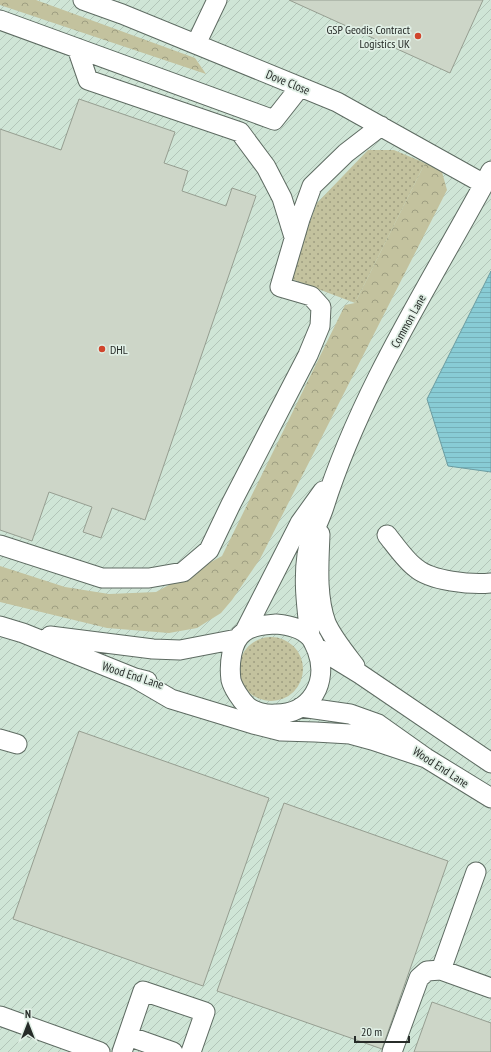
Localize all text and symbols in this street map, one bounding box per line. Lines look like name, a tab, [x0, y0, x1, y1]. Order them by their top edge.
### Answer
place label: GSP Geodis Contract Logistics UK	[326, 22, 411, 51]
marker: GSP Geodis Contract Logistics UK	[413, 31, 423, 41]
street label: Dove Close	[264, 66, 312, 98]
street label: Common Lane	[387, 292, 429, 350]
place label: DHL	[110, 342, 128, 357]
marker: DHL	[97, 344, 107, 354]
street label: Wood End Lane	[100, 658, 166, 692]
street label: Wood End Lane	[410, 743, 472, 791]
north arrow	[8, 1004, 48, 1044]
text: N	[25, 1007, 31, 1021]
scale bar	[355, 1018, 409, 1044]
text: 20 m	[361, 1024, 382, 1039]

